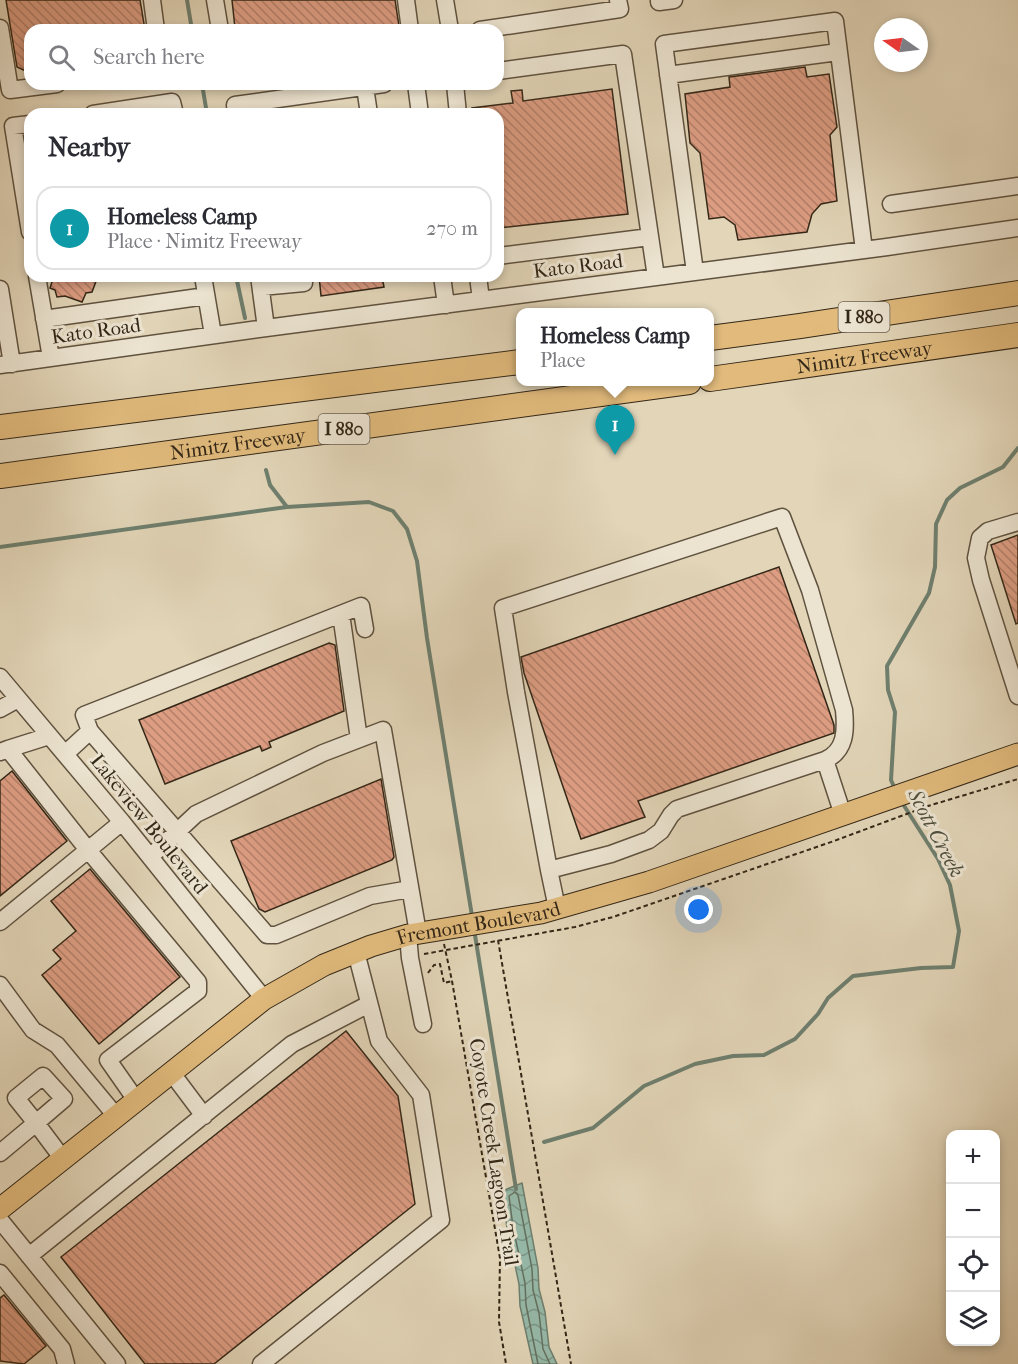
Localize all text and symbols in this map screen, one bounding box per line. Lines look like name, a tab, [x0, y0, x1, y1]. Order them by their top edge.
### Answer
north arrow	[874, 18, 928, 72]
search box	[24, 24, 504, 90]
icon: search	[45, 41, 78, 74]
text: Search here	[93, 44, 205, 70]
text: Nearby	[48, 132, 130, 163]
text: Homeless Camp	[107, 204, 257, 230]
text: 1	[66, 217, 73, 240]
text: 270 m	[426, 217, 478, 240]
text: Place · Nimitz Freeway	[107, 230, 302, 253]
street label: Kato Road	[532, 249, 625, 283]
road number: I 880	[838, 302, 890, 332]
popup	[516, 308, 714, 386]
street label: Kato Road	[50, 313, 143, 349]
text: Homeless Camp	[540, 323, 690, 349]
street label: Nimitz Freeway	[795, 336, 935, 378]
text: Place	[540, 349, 585, 372]
pin: 1	[596, 406, 634, 455]
road number: I 880	[318, 414, 370, 444]
street label: Nimitz Freeway	[169, 423, 308, 464]
street label: Lakeview Boulevard	[86, 749, 213, 899]
water label: Scott Creek	[902, 784, 969, 881]
your location	[684, 895, 713, 924]
street label: Fremont Boulevard	[394, 896, 564, 949]
street label: Coyote Creek Lagoon Trail	[465, 1037, 523, 1268]
map controls	[946, 1130, 1000, 1346]
button: +	[946, 1130, 1000, 1184]
button: −	[946, 1184, 1000, 1238]
button: locate	[946, 1238, 1000, 1292]
button: layers	[946, 1292, 1000, 1346]

